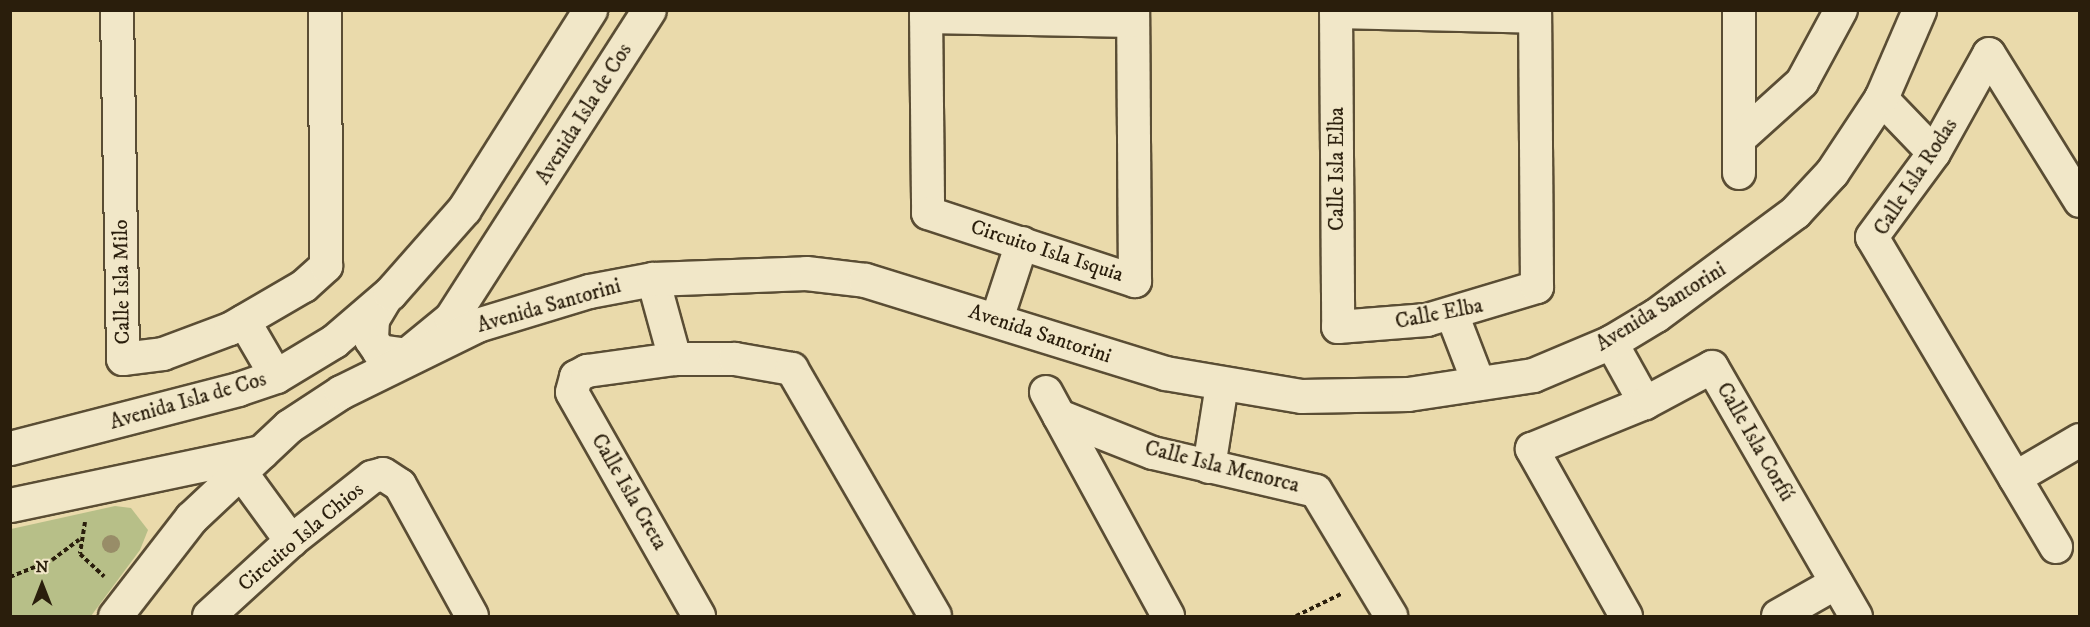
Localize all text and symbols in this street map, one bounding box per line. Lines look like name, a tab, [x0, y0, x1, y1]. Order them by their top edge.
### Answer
street label: Avenida Isla de Cos	[531, 39, 637, 189]
street label: Calle Isla Elba	[1324, 107, 1350, 231]
street label: Calle Isla Rodas	[1869, 114, 1963, 240]
street label: Circuito Isla Isquia	[968, 214, 1126, 288]
street label: Calle Isla Milo	[108, 219, 136, 345]
street label: Avenida Santorini	[1591, 257, 1731, 357]
street label: Avenida Santorini	[474, 273, 624, 339]
street label: Calle Elba	[1393, 293, 1485, 335]
street label: Avenida Santorini	[966, 299, 1114, 369]
street label: Avenida Isla de Cos	[107, 367, 269, 435]
street label: Calle Isla Corfú	[1711, 378, 1799, 506]
street label: Calle Isla Creta	[586, 429, 672, 555]
street label: Calle Isla Menorca	[1142, 436, 1302, 498]
street label: Circuito Isla Chios	[233, 477, 369, 597]
north arrow	[12, 555, 72, 615]
text: N	[35, 557, 49, 577]

